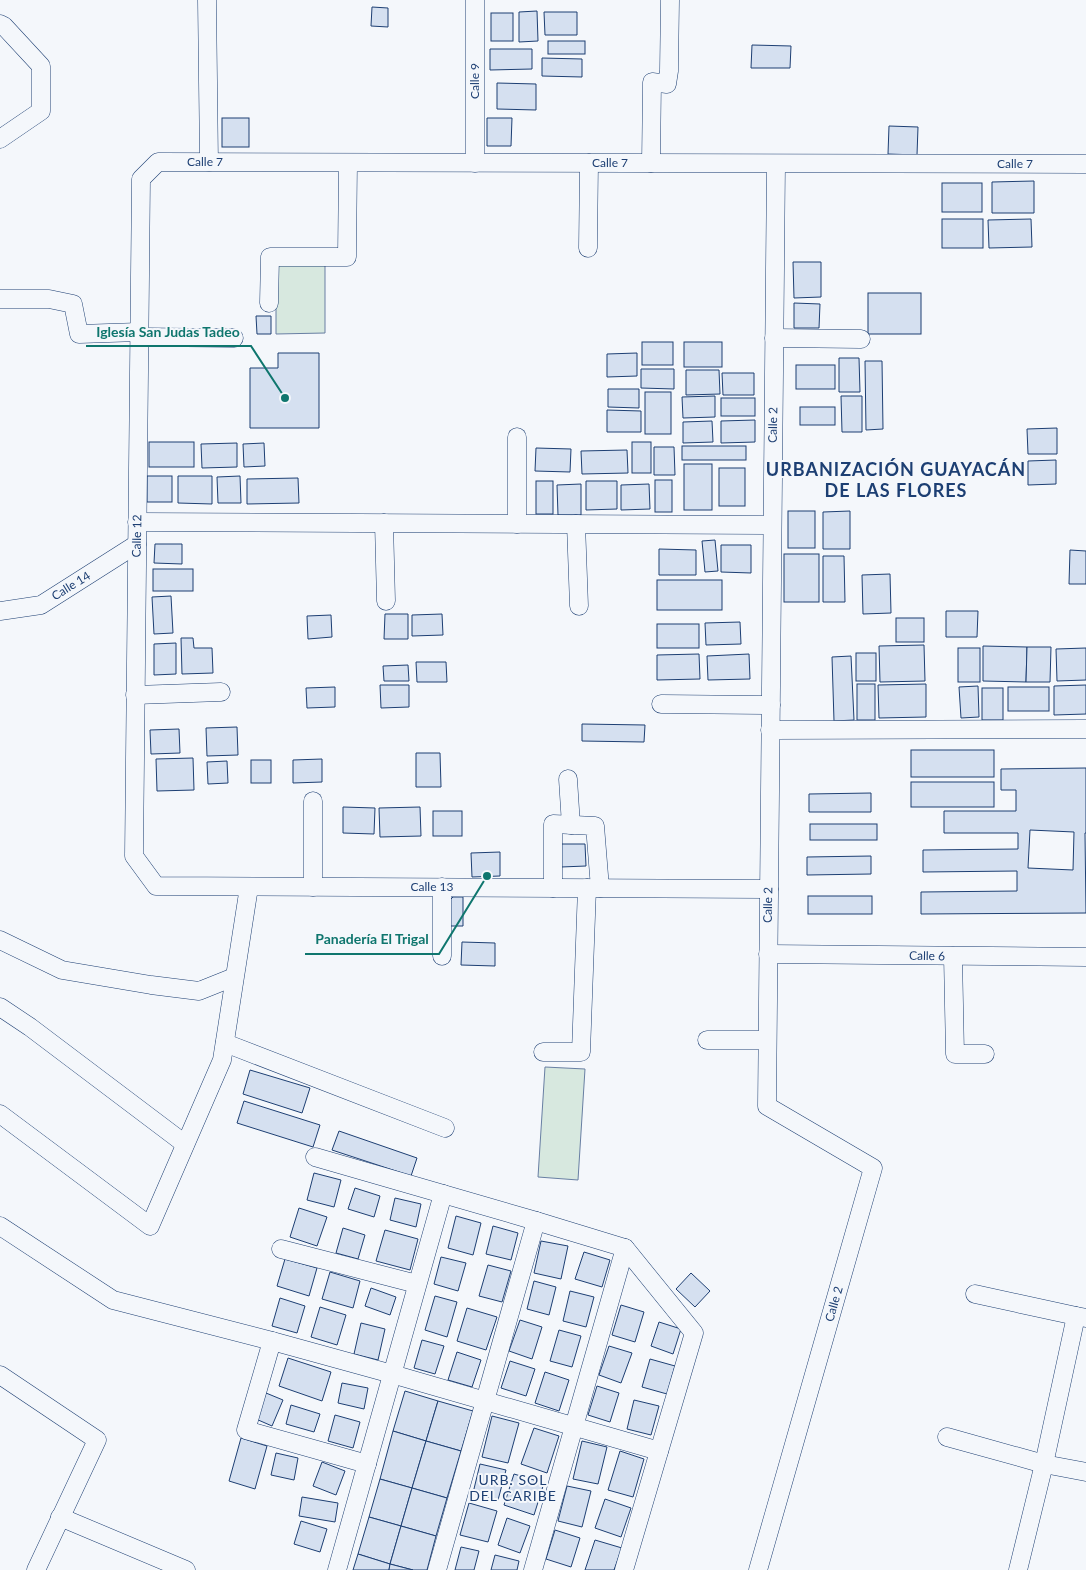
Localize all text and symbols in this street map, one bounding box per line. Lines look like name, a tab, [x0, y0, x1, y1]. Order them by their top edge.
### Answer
street label: Calle 9	[467, 63, 482, 99]
street label: Calle 7	[187, 154, 223, 169]
street label: Calle 7	[592, 155, 628, 170]
street label: Calle 7	[997, 156, 1033, 171]
callout: Iglesía San Judas Tadeo	[86, 317, 251, 346]
text: Iglesía San Judas Tadeo	[96, 323, 240, 340]
street label: Calle 2	[765, 407, 780, 443]
district label: URBANIZACIÓN GUAYACÁN DE LAS FLORES	[766, 458, 1026, 501]
street label: Calle 12	[129, 514, 144, 558]
street label: Calle 14	[49, 568, 93, 603]
street label: Calle 13	[411, 879, 454, 894]
street label: Calle 2	[760, 887, 775, 923]
callout: Panadería El Trigal	[305, 925, 439, 954]
text: Panadería El Trigal	[315, 930, 429, 947]
street label: Calle 6	[909, 948, 945, 963]
street label: Calle 2	[821, 1284, 846, 1323]
district label: URB. SOL DEL CARIBE	[469, 1471, 557, 1504]

